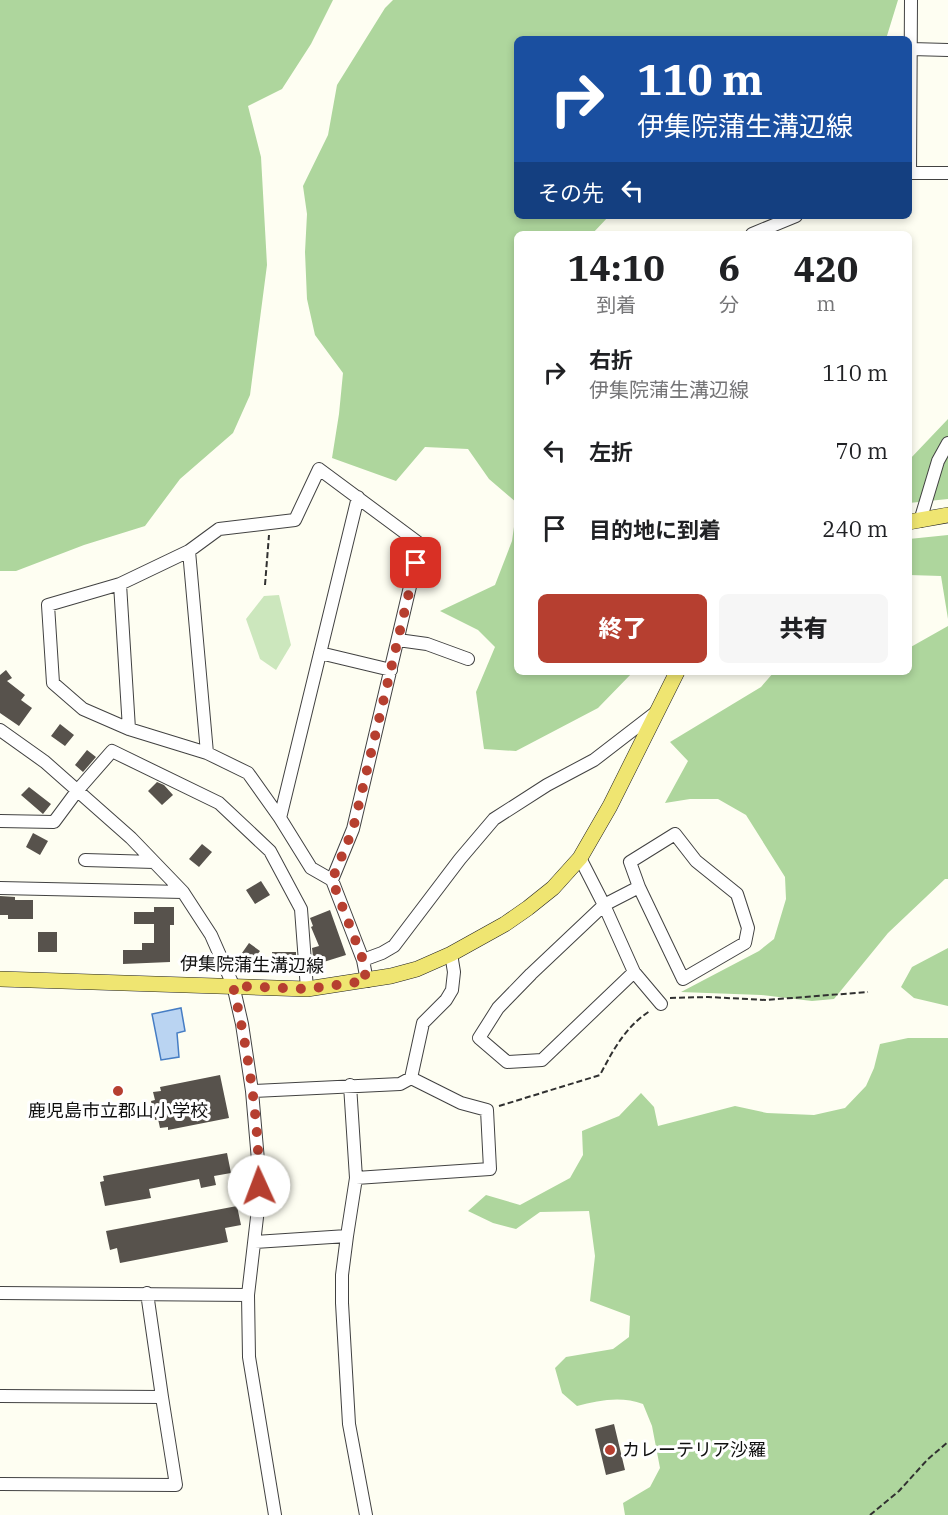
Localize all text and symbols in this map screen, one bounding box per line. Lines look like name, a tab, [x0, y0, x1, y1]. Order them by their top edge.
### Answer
text: 110 m	[637, 52, 763, 107]
icon: right	[538, 60, 616, 138]
text: 伊集院蒲生溝辺線	[637, 108, 853, 143]
icon: left	[616, 174, 649, 207]
text: その先	[538, 178, 604, 207]
text: 14:10	[568, 244, 665, 291]
text: 6	[718, 244, 740, 291]
text: 420	[794, 245, 858, 292]
text: m	[816, 290, 836, 317]
text: 到着	[596, 291, 636, 318]
text: 分	[719, 291, 739, 318]
text: 右折	[589, 345, 633, 374]
icon: right	[538, 356, 571, 389]
text: 110 m	[822, 358, 888, 387]
text: 伊集院蒲生溝辺線	[589, 376, 749, 403]
icon: left	[538, 434, 571, 467]
text: 70 m	[836, 436, 888, 465]
text: 左折	[589, 437, 633, 466]
icon: arrive	[538, 512, 571, 545]
text: 240 m	[822, 514, 888, 543]
text: 目的地に到着	[589, 515, 721, 544]
pin	[390, 537, 441, 588]
icon: arrive	[399, 546, 432, 579]
button: 終了	[538, 594, 707, 663]
button: 共有	[719, 594, 888, 663]
street label: 伊集院蒲生溝辺線	[180, 952, 324, 977]
marker: 鹿児島市立郡山小学校	[111, 1084, 125, 1098]
place label: 鹿児島市立郡山小学校	[28, 1099, 208, 1122]
position arrow	[227, 1154, 291, 1218]
place label: カレーテリア沙羅	[622, 1438, 766, 1461]
marker: カレーテリア沙羅	[603, 1443, 617, 1457]

